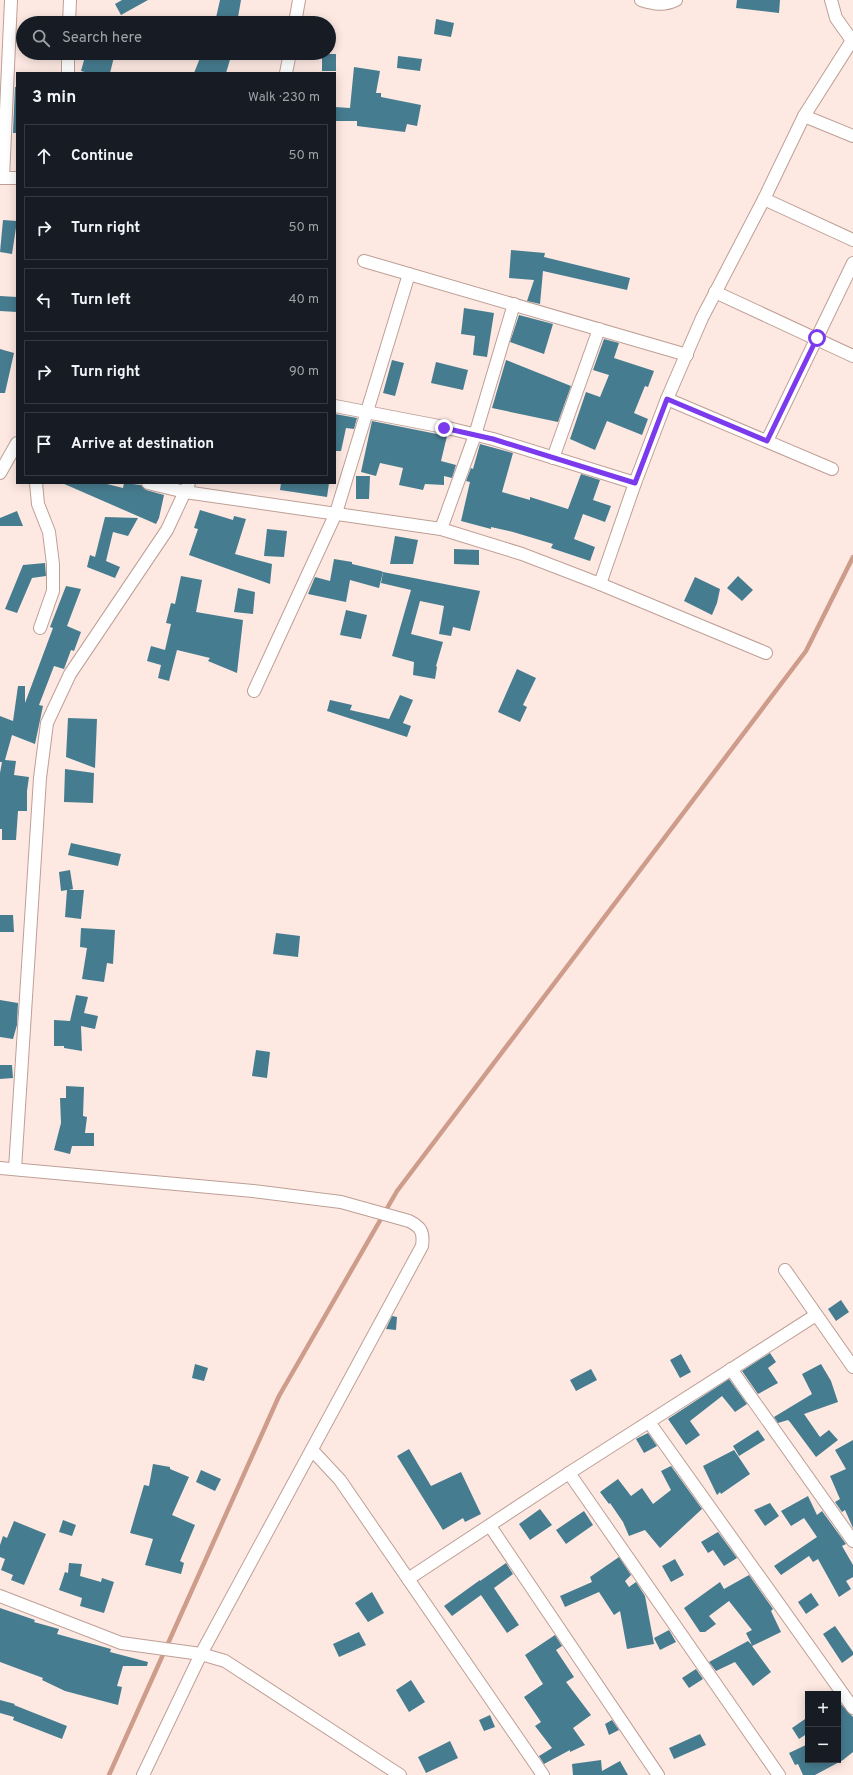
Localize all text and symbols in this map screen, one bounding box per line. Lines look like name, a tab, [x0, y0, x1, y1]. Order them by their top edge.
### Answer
search box	[16, 16, 336, 60]
icon: search	[30, 27, 52, 49]
text: Search here	[62, 29, 142, 48]
text: 3 min	[32, 87, 76, 109]
text: Walk · 230 m	[248, 90, 320, 106]
icon: ahead	[33, 145, 55, 167]
text: Continue	[71, 147, 133, 166]
text: 50 m	[289, 148, 319, 164]
icon: right	[33, 217, 55, 239]
text: Turn right	[71, 219, 140, 238]
text: 50 m	[289, 220, 319, 236]
icon: left	[33, 289, 55, 311]
text: Turn left	[71, 291, 131, 310]
text: 40 m	[289, 292, 319, 308]
route start	[808, 329, 826, 347]
icon: right	[33, 361, 55, 383]
text: Turn right	[71, 363, 140, 382]
text: 90 m	[289, 364, 319, 380]
route end	[435, 419, 453, 437]
icon: arrive	[33, 433, 55, 455]
text: Arrive at destination	[71, 435, 214, 454]
map controls	[805, 1691, 841, 1763]
button: +	[805, 1691, 841, 1727]
button: −	[805, 1727, 841, 1763]

